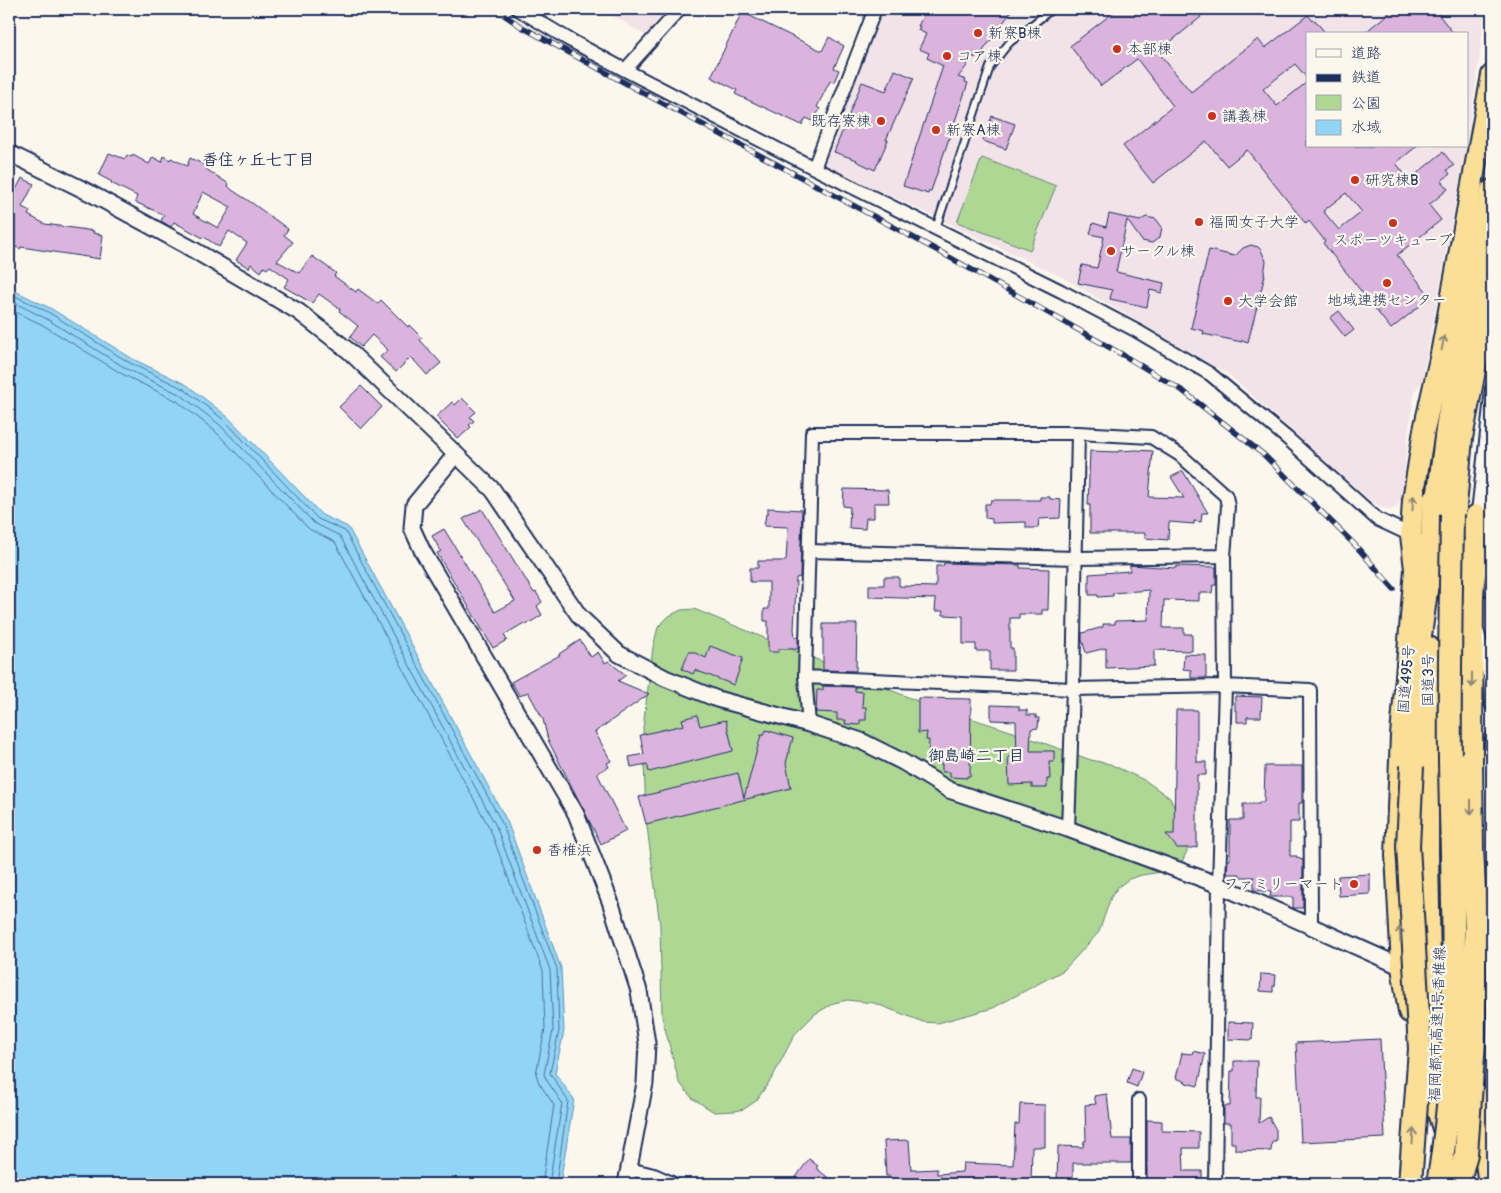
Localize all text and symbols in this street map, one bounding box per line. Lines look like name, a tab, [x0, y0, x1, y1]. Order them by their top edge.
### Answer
place label: 新寮B棟	[988, 24, 1042, 43]
marker: 新寮B棟	[972, 27, 984, 39]
legend	[1306, 32, 1468, 148]
place label: 本部棟	[1127, 40, 1172, 59]
marker: 本部棟	[1111, 43, 1123, 55]
text: 道路	[1351, 44, 1381, 63]
place label: コア棟	[957, 47, 1002, 66]
marker: コア棟	[941, 50, 953, 62]
text: 鉄道	[1351, 68, 1381, 87]
text: 公園	[1351, 94, 1381, 113]
place label: 講義棟	[1222, 107, 1267, 126]
marker: 講義棟	[1206, 110, 1218, 122]
place label: 既存寮棟	[811, 112, 871, 131]
marker: 既存寮棟	[875, 115, 887, 127]
text: 水域	[1351, 118, 1381, 137]
place label: 新寮A棟	[946, 121, 1001, 140]
marker: 新寮A棟	[930, 124, 942, 136]
district label: 香住ヶ丘七丁目	[202, 150, 314, 170]
place label: 研究棟B	[1365, 171, 1419, 190]
marker: 研究棟B	[1349, 174, 1361, 186]
place label: 福岡女子大学	[1209, 213, 1299, 232]
marker: 福岡女子大学	[1193, 216, 1205, 228]
marker: スポーツキューブ	[1387, 217, 1399, 229]
place label: スポーツキューブ	[1333, 231, 1453, 250]
place label: サークル棟	[1121, 242, 1195, 261]
marker: サークル棟	[1105, 245, 1117, 257]
marker: 地域連携センター	[1381, 277, 1393, 289]
place label: 地域連携センター	[1327, 291, 1447, 310]
place label: 大学会館	[1238, 292, 1298, 311]
marker: 大学会館	[1222, 295, 1234, 307]
one-way arrow	[1439, 335, 1448, 351]
one-way arrow	[1409, 495, 1418, 511]
street label: 国道495号	[1394, 644, 1419, 715]
street label: 国道3号	[1419, 653, 1438, 707]
one-way arrow	[1467, 671, 1477, 687]
district label: 御島崎二丁目	[928, 746, 1024, 766]
one-way arrow	[1466, 799, 1476, 815]
place label: 香椎浜	[547, 841, 592, 860]
marker: 香椎浜	[531, 844, 543, 856]
place label: ファミリーマート	[1224, 875, 1344, 894]
marker: ファミリーマート	[1348, 878, 1360, 890]
one-way arrow	[1396, 926, 1405, 942]
street label: 福岡都市高速1号香椎線	[1425, 946, 1450, 1102]
one-way arrow	[1408, 1128, 1418, 1144]

